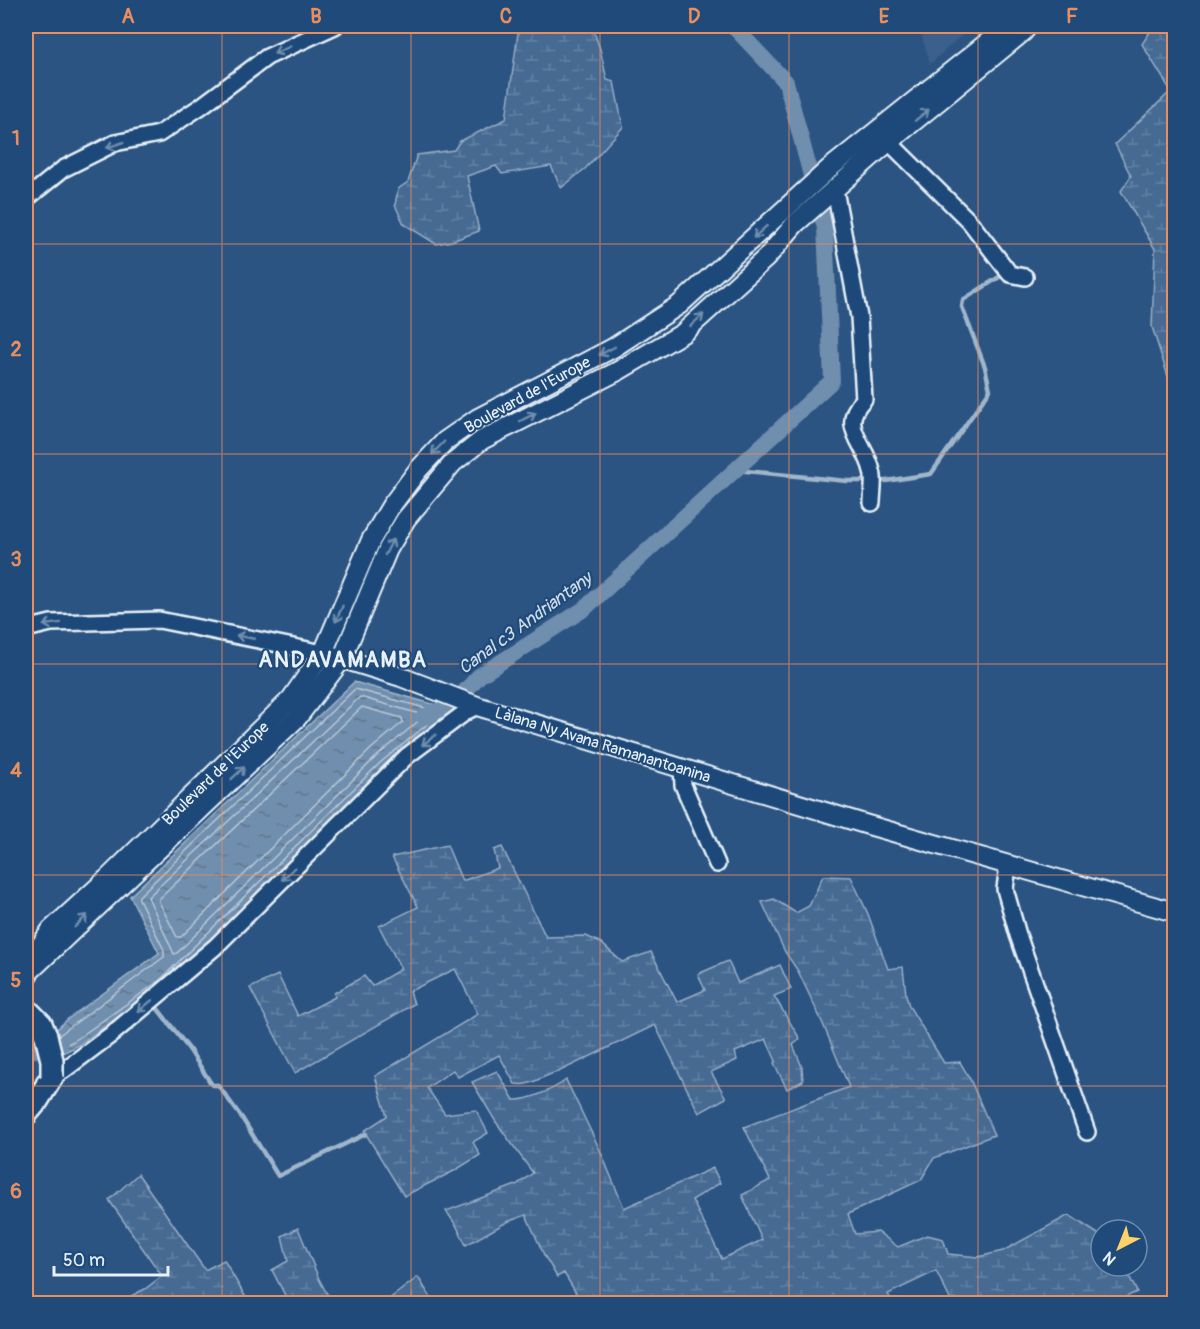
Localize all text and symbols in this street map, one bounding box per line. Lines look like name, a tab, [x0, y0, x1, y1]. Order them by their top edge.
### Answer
text: A	[122, 4, 135, 29]
text: B	[310, 4, 322, 29]
text: C	[500, 4, 512, 29]
text: D	[688, 4, 701, 29]
text: E	[879, 4, 890, 29]
text: F	[1066, 4, 1078, 29]
one-way arrow	[273, 45, 292, 56]
one-way arrow	[914, 108, 930, 121]
text: 1	[12, 126, 20, 151]
one-way arrow	[106, 140, 125, 151]
one-way arrow	[753, 225, 768, 239]
one-way arrow	[689, 313, 704, 327]
text: 2	[10, 337, 22, 362]
one-way arrow	[598, 346, 616, 357]
street label: Boulevard de l'Europe	[461, 352, 594, 438]
one-way arrow	[519, 410, 537, 422]
one-way arrow	[431, 440, 445, 455]
one-way arrow	[384, 539, 396, 557]
text: 3	[10, 547, 22, 572]
water label: Canal c3 Andriantany	[454, 566, 598, 680]
one-way arrow	[333, 605, 345, 623]
one-way arrow	[43, 619, 62, 630]
one-way arrow	[236, 631, 255, 642]
district label: ANDAVAMAMBA	[258, 646, 428, 674]
street label: Làlana Ny Avana Ramanantoanina	[492, 703, 713, 787]
street label: Boulevard de l'Europe	[158, 717, 273, 830]
one-way arrow	[421, 733, 437, 746]
text: 4	[10, 758, 22, 783]
one-way arrow	[231, 766, 246, 781]
one-way arrow	[280, 866, 295, 881]
one-way arrow	[73, 915, 88, 929]
text: 5	[11, 968, 22, 993]
one-way arrow	[137, 1000, 153, 1013]
text: 6	[10, 1179, 22, 1204]
north arrow	[1089, 1218, 1149, 1278]
scale bar	[54, 1239, 168, 1277]
text: N	[1099, 1247, 1120, 1269]
text: 50 m	[63, 1249, 105, 1272]

